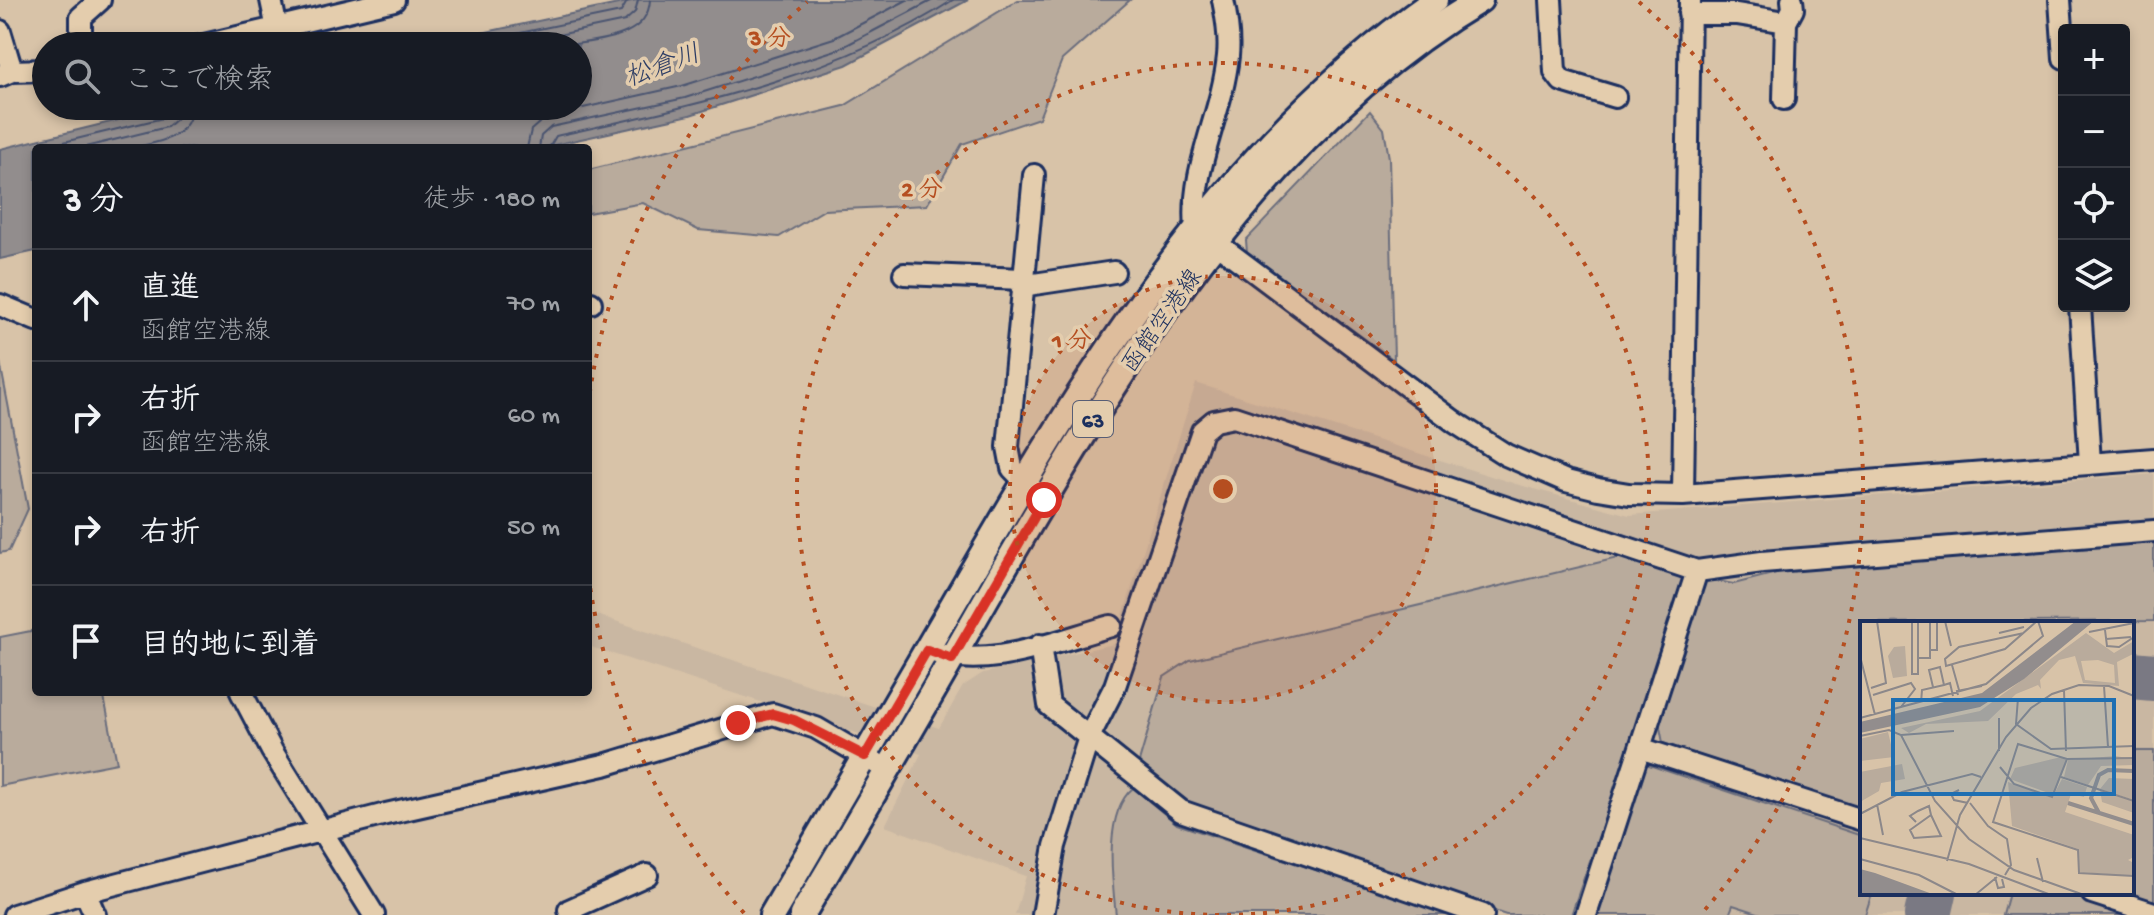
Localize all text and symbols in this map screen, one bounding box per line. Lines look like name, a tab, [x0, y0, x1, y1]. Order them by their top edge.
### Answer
map controls	[2058, 24, 2130, 312]
button: +	[2058, 24, 2130, 96]
text: 3 分	[748, 26, 791, 55]
search box	[32, 32, 592, 120]
water label: 松倉川	[621, 38, 705, 96]
icon: search	[60, 54, 104, 98]
text: ここで検索	[124, 65, 274, 100]
button: −	[2058, 96, 2130, 168]
button: locate	[2058, 168, 2130, 240]
text: 2 分	[901, 177, 943, 206]
text: 3 分	[64, 183, 124, 223]
text: 徒歩 · 180 m	[423, 186, 560, 217]
button: layers	[2058, 240, 2130, 312]
street label: 函館空港線	[1117, 264, 1210, 379]
text: 直進	[140, 273, 200, 308]
icon: ahead	[64, 283, 108, 327]
text: 70 m	[507, 290, 560, 321]
text: 函館空港線	[140, 318, 270, 349]
text: 1 分	[1051, 328, 1092, 357]
text: 右折	[140, 385, 200, 420]
icon: right	[64, 395, 108, 439]
road number: 63	[1073, 401, 1113, 437]
text: 60 m	[507, 402, 560, 433]
text: 函館空港線	[140, 430, 270, 461]
centre of rings	[1209, 475, 1237, 503]
route start	[1026, 482, 1062, 518]
icon: right	[64, 507, 108, 551]
text: 50 m	[507, 514, 560, 545]
text: 右折	[140, 518, 200, 553]
icon: arrive	[64, 619, 108, 663]
inset map	[1860, 621, 2134, 895]
text: 目的地に到着	[140, 630, 320, 665]
route end	[720, 705, 756, 741]

